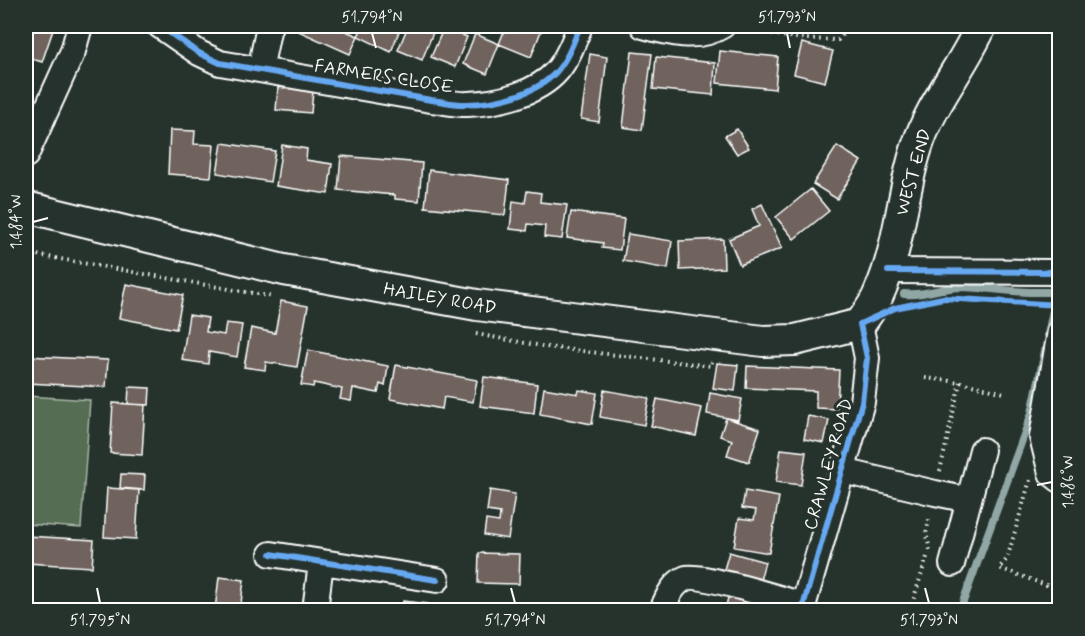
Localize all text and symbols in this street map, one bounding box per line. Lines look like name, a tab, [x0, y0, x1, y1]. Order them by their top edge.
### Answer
text: 51.794°N	[342, 8, 402, 28]
text: 51.793°N	[758, 8, 816, 28]
street label: FARMERS CLOSE	[313, 54, 455, 100]
street label: WEST END	[890, 126, 938, 219]
text: 1.484°W	[7, 195, 27, 249]
street label: HAILEY ROAD	[381, 277, 498, 321]
street label: CRAWLEY ROAD	[799, 396, 859, 533]
text: 1.486°W	[1059, 456, 1079, 508]
text: 51.795°N	[70, 611, 130, 631]
text: 51.794°N	[485, 611, 545, 631]
text: 51.793°N	[900, 611, 958, 631]

